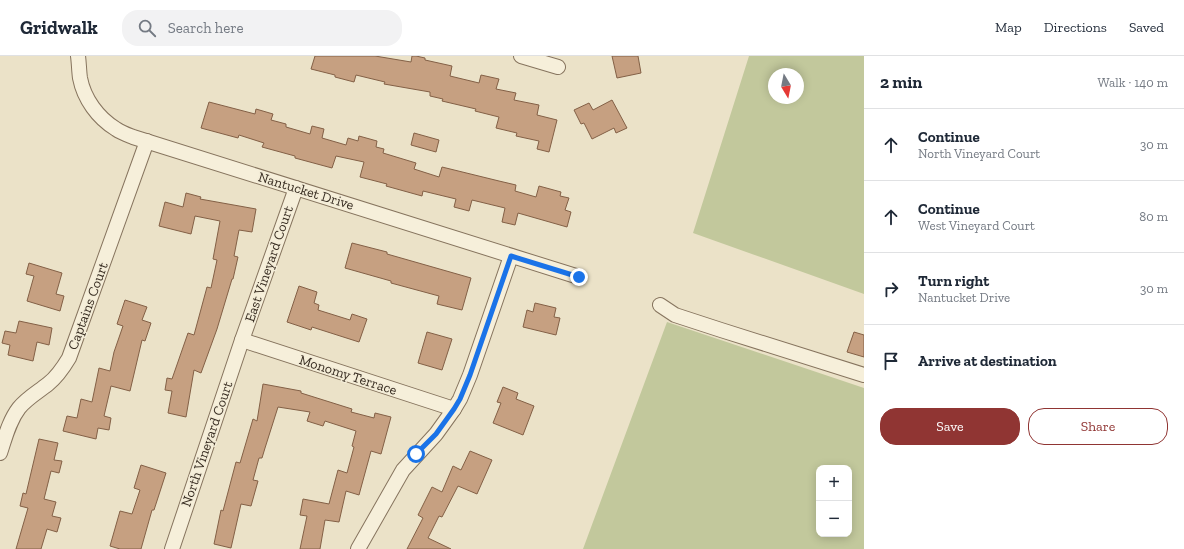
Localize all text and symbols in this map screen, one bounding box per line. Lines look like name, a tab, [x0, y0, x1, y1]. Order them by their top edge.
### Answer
search box	[122, 10, 402, 46]
text: Gridwalk	[20, 16, 98, 39]
icon: search	[136, 17, 158, 39]
text: Search here	[168, 19, 244, 37]
text: Map	[995, 19, 1022, 36]
text: Directions	[1044, 19, 1107, 36]
text: Saved	[1129, 19, 1164, 36]
north arrow	[768, 68, 804, 104]
text: 2 min	[880, 72, 922, 92]
text: Walk · 140 m	[1098, 75, 1168, 90]
text: Continue	[918, 128, 980, 146]
icon: ahead	[880, 134, 902, 156]
text: 30 m	[1140, 137, 1168, 152]
text: North Vineyard Court	[918, 146, 1040, 161]
street label: Nantucket Drive	[256, 168, 356, 214]
text: Continue	[918, 200, 980, 218]
street label: East Vineyard Court	[241, 203, 297, 324]
icon: ahead	[880, 206, 902, 228]
text: 80 m	[1139, 209, 1168, 224]
text: West Vineyard Court	[918, 218, 1035, 233]
street label: Captains Court	[64, 259, 112, 352]
route end	[570, 268, 588, 286]
text: Turn right	[918, 272, 989, 290]
icon: right	[880, 278, 902, 300]
text: 30 m	[1140, 281, 1168, 296]
text: Nantucket Drive	[918, 290, 1010, 305]
icon: arrive	[880, 350, 902, 372]
street label: Monomy Terrace	[297, 351, 399, 399]
text: Arrive at destination	[918, 352, 1057, 370]
street label: North Vineyard Court	[178, 378, 237, 509]
button: Save	[880, 408, 1020, 445]
button: Share	[1028, 408, 1168, 445]
route start	[407, 445, 425, 463]
map controls	[816, 465, 852, 537]
button: +	[816, 465, 852, 501]
button: −	[816, 501, 852, 537]

